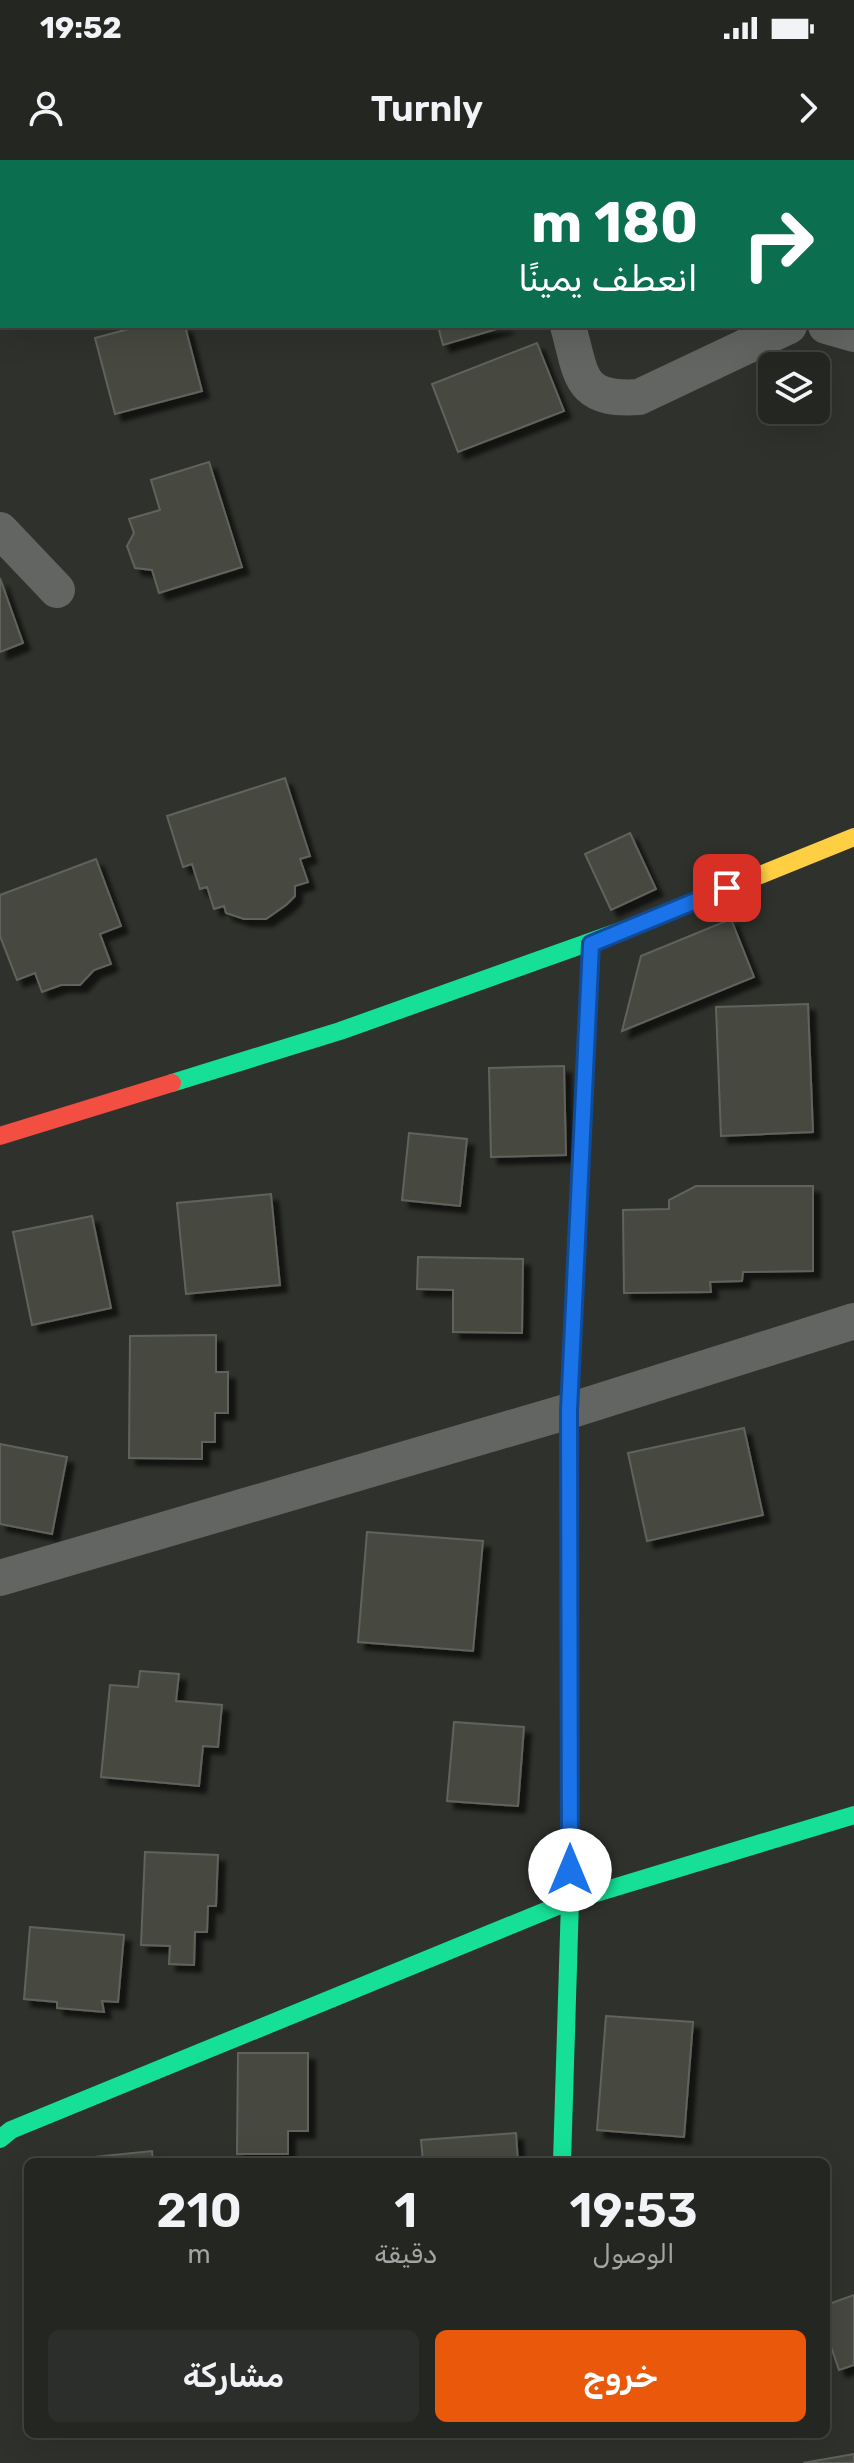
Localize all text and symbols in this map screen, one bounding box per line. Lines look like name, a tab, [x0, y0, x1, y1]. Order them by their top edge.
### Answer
text: 19:52	[40, 10, 122, 46]
icon: person	[24, 86, 68, 130]
icon: forward	[786, 86, 830, 130]
text: Turnly	[371, 87, 483, 130]
text: 180 m	[531, 190, 698, 256]
icon: right	[726, 192, 830, 296]
text: انعطف يمينًا	[518, 257, 698, 300]
map controls	[758, 352, 830, 424]
button: layers	[758, 352, 830, 424]
pin	[693, 854, 761, 922]
icon: arrive	[705, 866, 749, 910]
position arrow	[528, 1828, 612, 1912]
text: 210	[156, 2182, 242, 2239]
text: 1	[394, 2182, 417, 2239]
text: 19:53	[570, 2182, 698, 2239]
text: m	[188, 2239, 211, 2270]
text: دقيقة	[374, 2239, 437, 2270]
text: الوصول	[593, 2239, 675, 2270]
button: مشاركة	[48, 2330, 419, 2422]
button: خروج	[435, 2330, 806, 2422]

